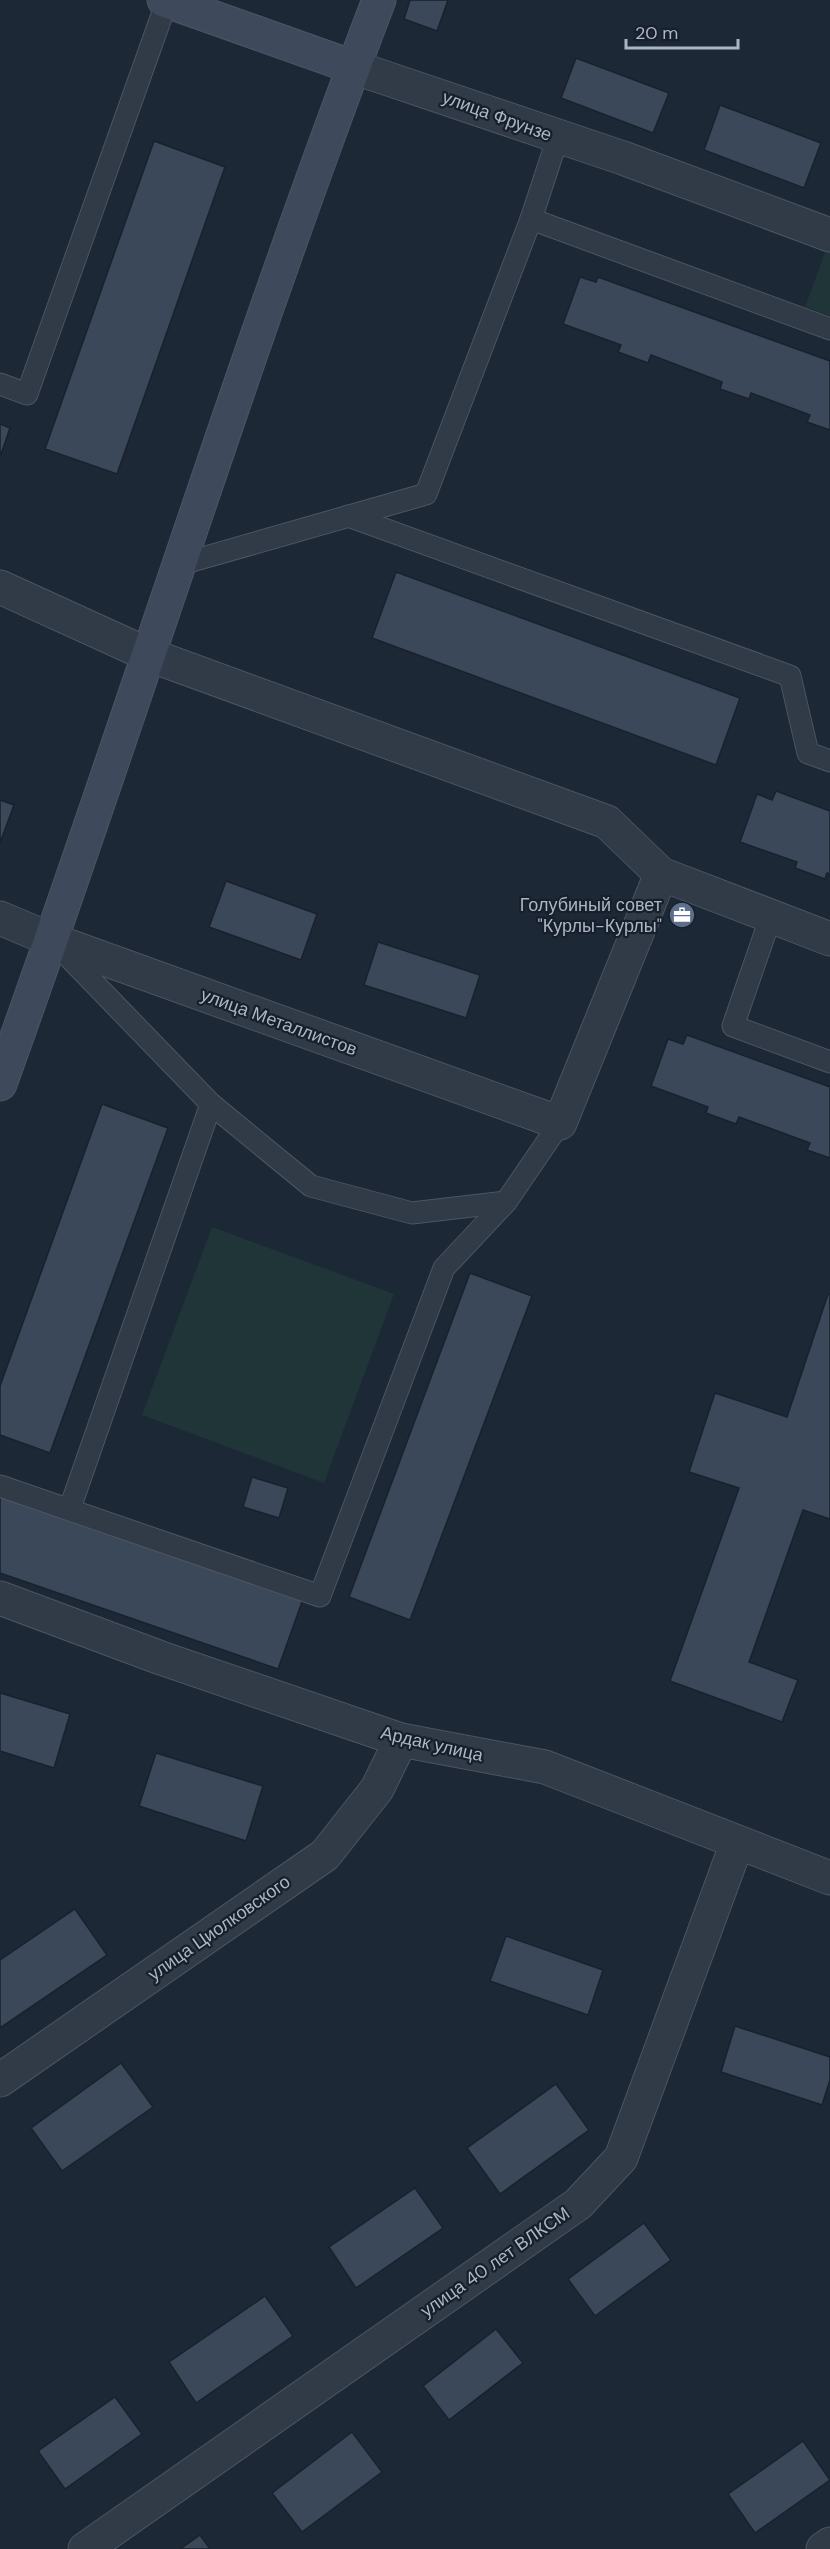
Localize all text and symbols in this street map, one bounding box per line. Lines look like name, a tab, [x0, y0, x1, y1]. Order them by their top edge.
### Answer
scale bar	[626, 12, 738, 50]
text: 20 m	[635, 21, 678, 45]
street label: улица Фрунзе	[439, 85, 555, 147]
place label: Голубиный совет "Курлы-Курлы"	[520, 893, 662, 938]
office icon: Голубиный совет "Курлы-Курлы"	[667, 900, 697, 930]
street label: улица Металлистов	[198, 983, 360, 1061]
street label: Ардак улица	[379, 1721, 486, 1768]
street label: улица Циолковского	[143, 1870, 295, 1986]
street label: улица 40 лет ВЛКСМ	[416, 2201, 574, 2323]

